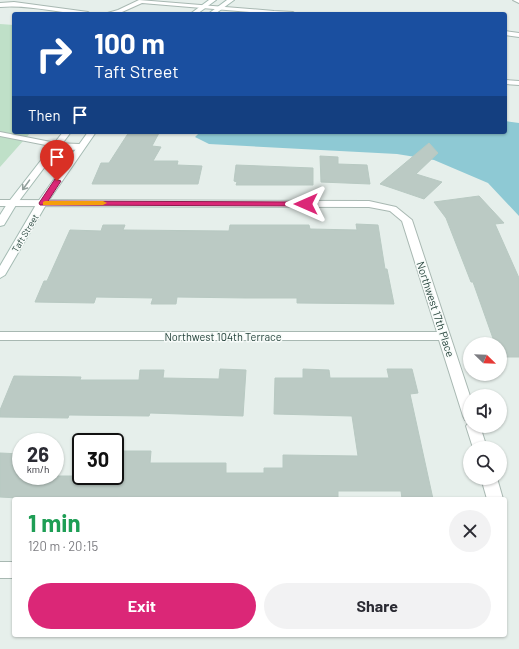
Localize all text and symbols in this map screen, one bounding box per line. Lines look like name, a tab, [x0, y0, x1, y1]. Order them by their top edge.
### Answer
text: 100 m	[94, 26, 165, 60]
icon: right	[28, 28, 80, 80]
text: Taft Street	[94, 60, 179, 82]
icon: arrive	[69, 104, 91, 126]
text: Then	[28, 106, 61, 124]
pin	[40, 140, 74, 181]
icon: arrive	[46, 146, 68, 168]
one-way arrow	[22, 180, 30, 191]
position arrow	[285, 183, 327, 225]
street label: Taft Street	[9, 212, 41, 254]
street label: Northwest 17th Place	[414, 260, 458, 359]
street label: Northwest 104th Terrace	[164, 330, 282, 343]
north arrow	[463, 337, 507, 381]
map controls	[463, 337, 507, 485]
button: sound	[463, 389, 507, 433]
speed limit sign: 30	[72, 433, 124, 485]
button: search	[463, 441, 507, 485]
text: 26	[27, 442, 49, 466]
text: km/h	[27, 463, 49, 475]
text: 1 min	[28, 508, 81, 537]
button: close	[449, 510, 491, 552]
text: 120 m · 20:15	[28, 538, 98, 554]
button: Exit	[28, 583, 256, 629]
button: Share	[264, 583, 491, 629]

